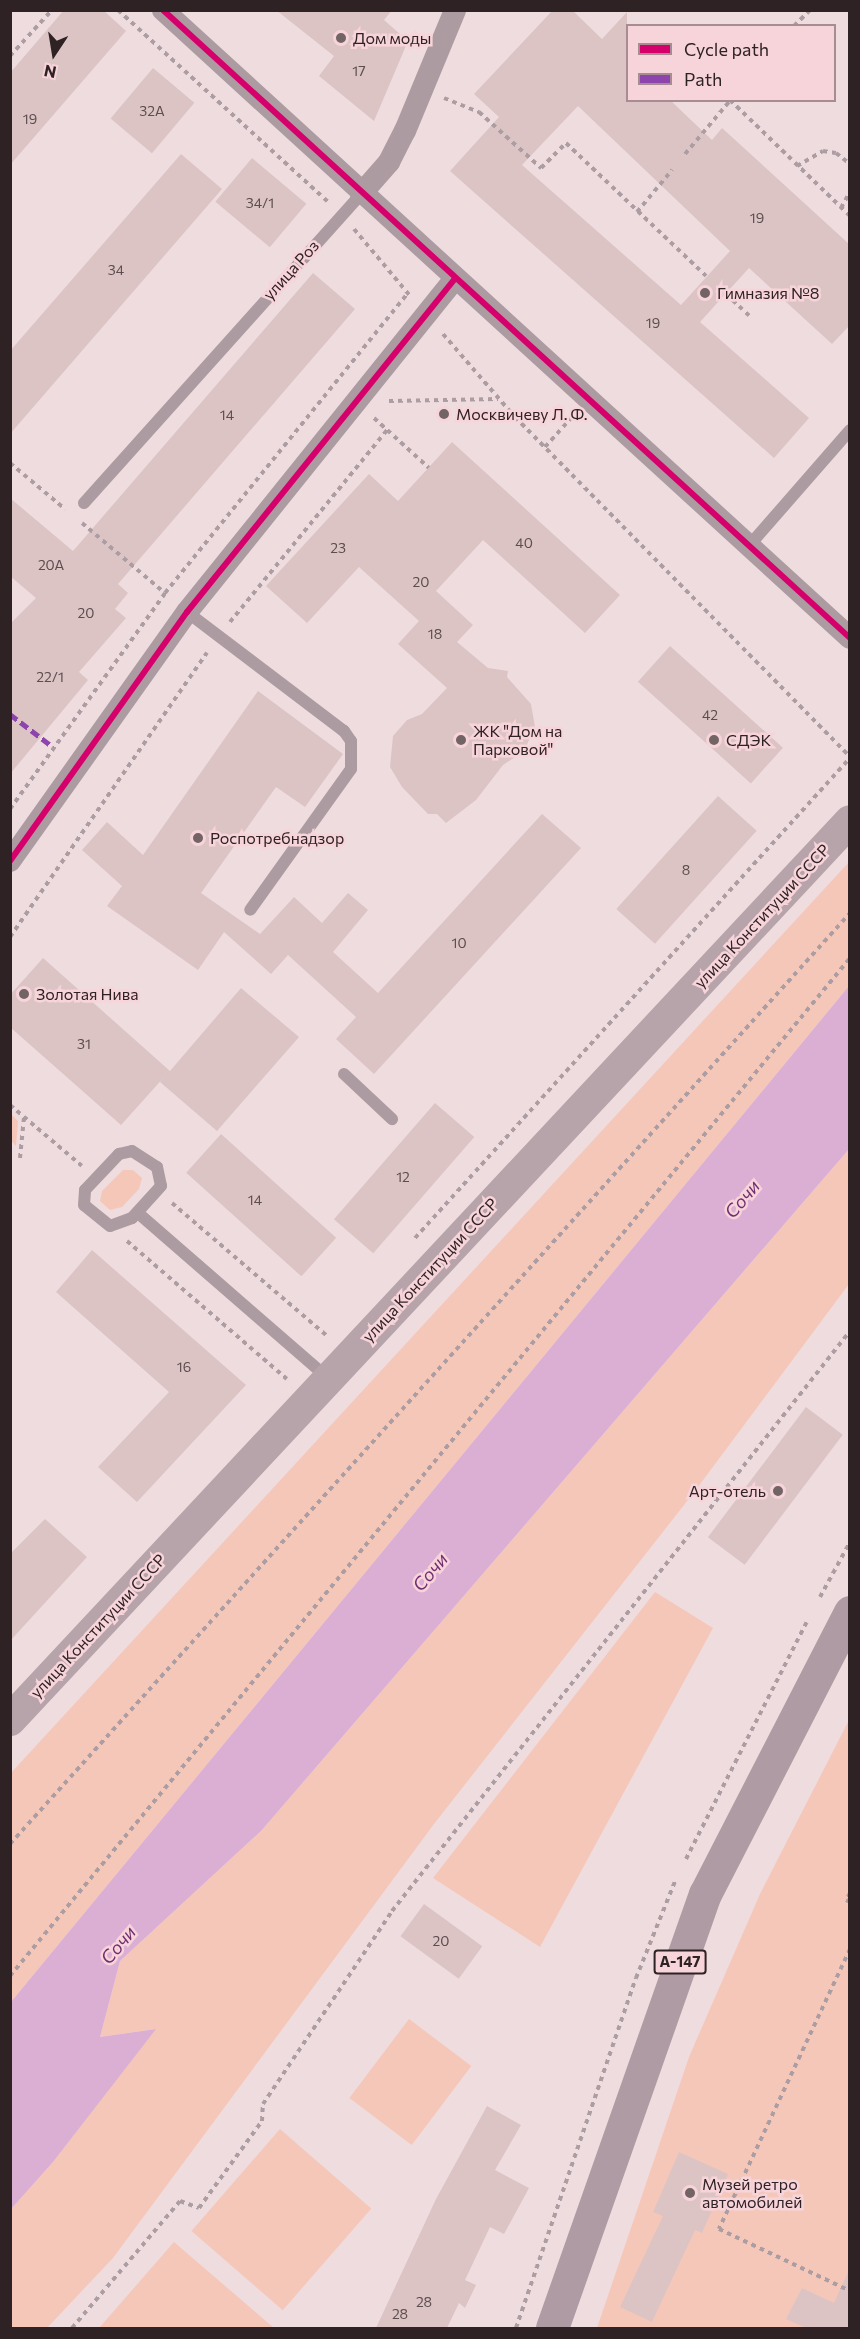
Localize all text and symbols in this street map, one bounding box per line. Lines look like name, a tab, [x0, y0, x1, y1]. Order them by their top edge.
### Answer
north arrow	[24, 24, 84, 84]
legend	[626, 24, 836, 102]
place label: Дом моды	[353, 28, 431, 48]
marker: Дом моды	[334, 31, 348, 45]
text: Cycle path	[684, 38, 769, 60]
text: N	[42, 62, 58, 83]
house number: 17	[352, 63, 366, 79]
text: Path	[684, 68, 722, 90]
house number: 32А	[139, 103, 165, 119]
house number: 19	[23, 111, 37, 127]
house number: 34/1	[246, 195, 274, 211]
house number: 19	[750, 210, 764, 226]
street label: улица Роз	[259, 236, 323, 304]
house number: 34	[108, 262, 124, 278]
place label: Гимназия №8	[717, 283, 820, 303]
marker: Гимназия №8	[698, 286, 712, 300]
house number: 19	[646, 315, 660, 331]
place label: Москвичеву Л. Ф.	[456, 404, 588, 424]
house number: 14	[220, 407, 234, 423]
marker: Москвичеву Л. Ф.	[437, 407, 451, 421]
house number: 40	[515, 535, 533, 551]
house number: 23	[330, 540, 346, 556]
house number: 20А	[38, 557, 64, 573]
house number: 20	[413, 574, 429, 590]
house number: 20	[78, 605, 94, 621]
house number: 18	[428, 626, 442, 642]
house number: 22/1	[36, 669, 64, 685]
house number: 42	[702, 707, 718, 723]
place label: ЖК "Дом на Парковой"	[473, 721, 562, 759]
place label: СДЭК	[726, 730, 771, 750]
marker: ЖК "Дом на Парковой"	[454, 733, 468, 747]
marker: СДЭК	[707, 733, 721, 747]
place label: Роспотребнадзор	[210, 828, 344, 848]
marker: Роспотребнадзор	[191, 831, 205, 845]
street label: улица Конституции СССР	[690, 840, 834, 992]
house number: 8	[682, 862, 690, 878]
house number: 10	[451, 935, 467, 951]
place label: Золотая Нива	[36, 984, 139, 1004]
marker: Золотая Нива	[17, 987, 31, 1001]
house number: 31	[77, 1036, 91, 1052]
house number: 12	[396, 1169, 410, 1185]
water label: Сочи	[720, 1176, 764, 1222]
house number: 14	[248, 1192, 262, 1208]
street label: улица Конституции СССР	[358, 1194, 502, 1346]
house number: 16	[177, 1359, 191, 1375]
place label: Арт-отель	[689, 1481, 766, 1501]
marker: Арт-отель	[771, 1484, 785, 1498]
water label: Сочи	[408, 1549, 452, 1595]
street label: улица Конституции СССР	[26, 1550, 170, 1702]
water label: Сочи	[96, 1922, 140, 1968]
house number: 20	[433, 1933, 449, 1949]
road number: А-147	[653, 1950, 707, 1974]
place label: Музей ретро автомобилей	[702, 2174, 802, 2212]
marker: Музей ретро автомобилей	[683, 2186, 697, 2200]
house number: 28	[416, 2294, 432, 2310]
house number: 28	[392, 2306, 408, 2322]

